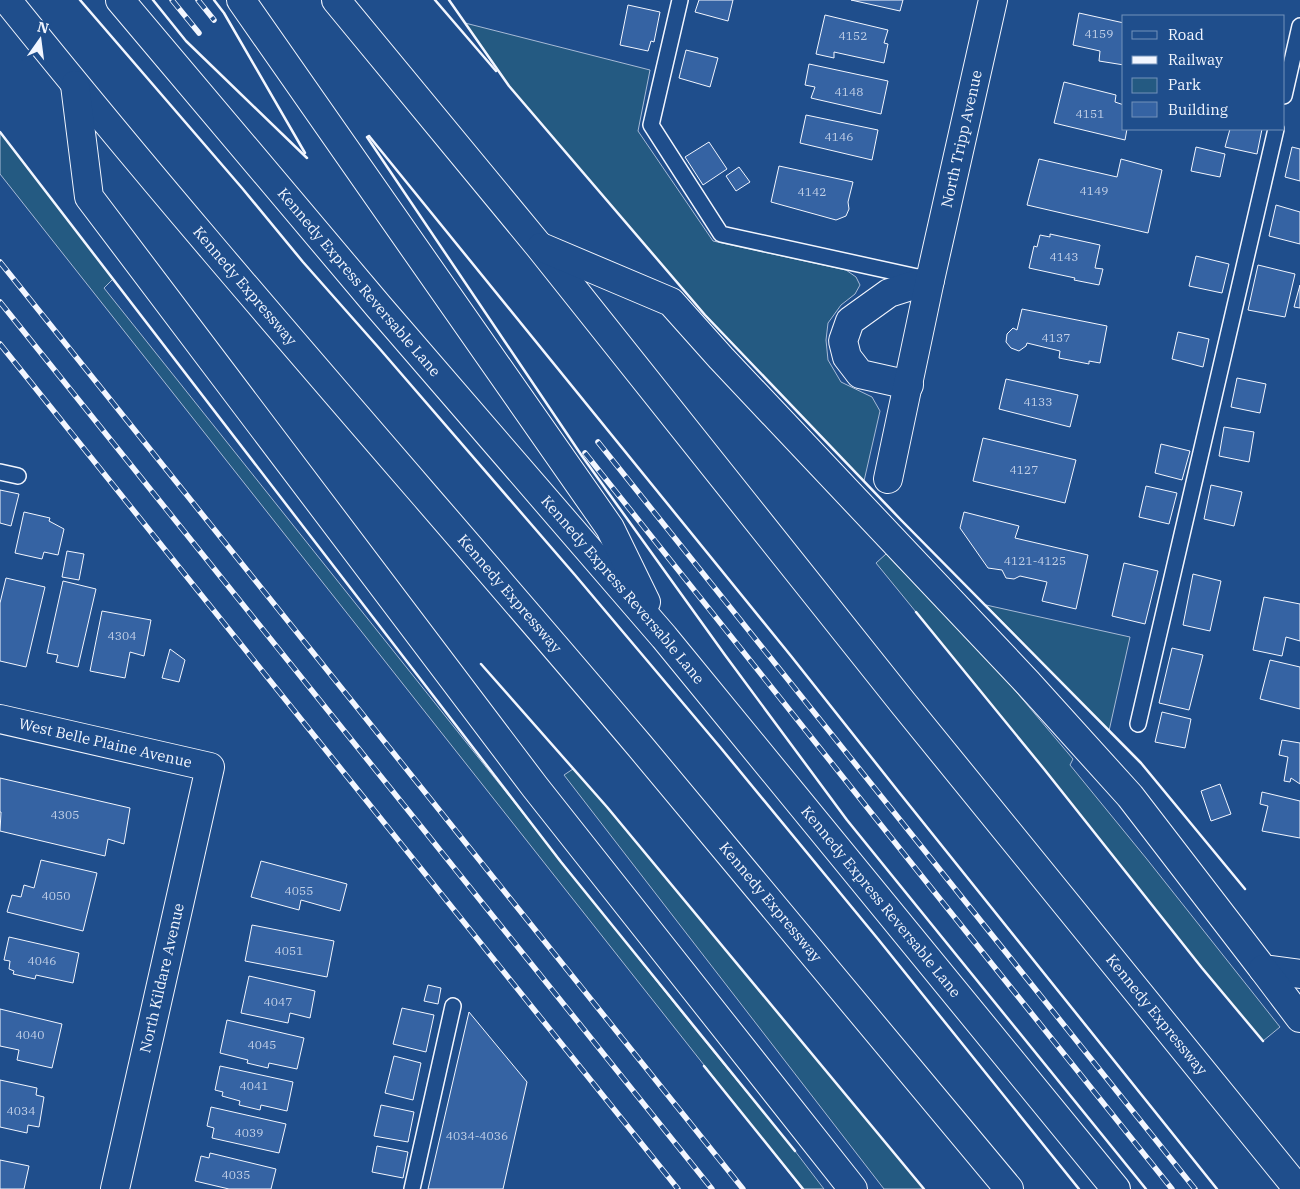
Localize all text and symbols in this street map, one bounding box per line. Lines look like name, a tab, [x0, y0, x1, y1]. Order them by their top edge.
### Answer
north arrow	[15, 15, 65, 65]
legend	[1122, 15, 1285, 130]
text: N	[36, 17, 51, 37]
text: Road	[1168, 25, 1204, 44]
house number: 4159	[1085, 26, 1113, 41]
house number: 4152	[839, 28, 867, 43]
text: Railway	[1168, 50, 1223, 69]
street label: North Tripp Avenue	[937, 68, 986, 209]
text: Park	[1168, 75, 1201, 94]
house number: 4148	[835, 84, 863, 99]
text: Building	[1168, 100, 1228, 119]
house number: 4151	[1076, 106, 1104, 121]
house number: 4146	[825, 129, 853, 144]
house number: 4149	[1080, 183, 1108, 198]
street label: Kennedy Express Reversable Lane	[274, 184, 445, 380]
house number: 4142	[798, 184, 826, 199]
street label: Kennedy Expressway	[189, 222, 301, 349]
house number: 4143	[1050, 249, 1078, 264]
house number: 4137	[1042, 330, 1070, 345]
house number: 4133	[1024, 394, 1052, 409]
house number: 4127	[1010, 462, 1038, 477]
street label: Kennedy Express Reversable Lane	[537, 491, 709, 688]
street label: Kennedy Expressway	[454, 530, 566, 657]
house number: 4121-4125	[1004, 553, 1066, 568]
house number: 4304	[108, 628, 136, 643]
street label: West Belle Plaine Avenue	[17, 714, 194, 772]
street label: Kennedy Express Reversable Lane	[797, 802, 965, 1001]
house number: 4305	[51, 807, 79, 822]
street label: Kennedy Expressway	[715, 838, 826, 966]
house number: 4055	[285, 883, 313, 898]
house number: 4050	[42, 888, 70, 903]
street label: North Kildare Avenue	[135, 901, 188, 1055]
house number: 4051	[275, 943, 303, 958]
street label: Kennedy Expressway	[1102, 950, 1212, 1079]
house number: 4046	[28, 953, 56, 968]
house number: 4047	[264, 994, 292, 1009]
house number: 4040	[16, 1027, 44, 1042]
house number: 4045	[248, 1037, 276, 1052]
house number: 4041	[240, 1078, 268, 1093]
house number: 4034	[7, 1103, 35, 1118]
house number: 4039	[235, 1125, 263, 1140]
house number: 4034-4036	[446, 1128, 508, 1143]
house number: 4035	[222, 1167, 250, 1182]

